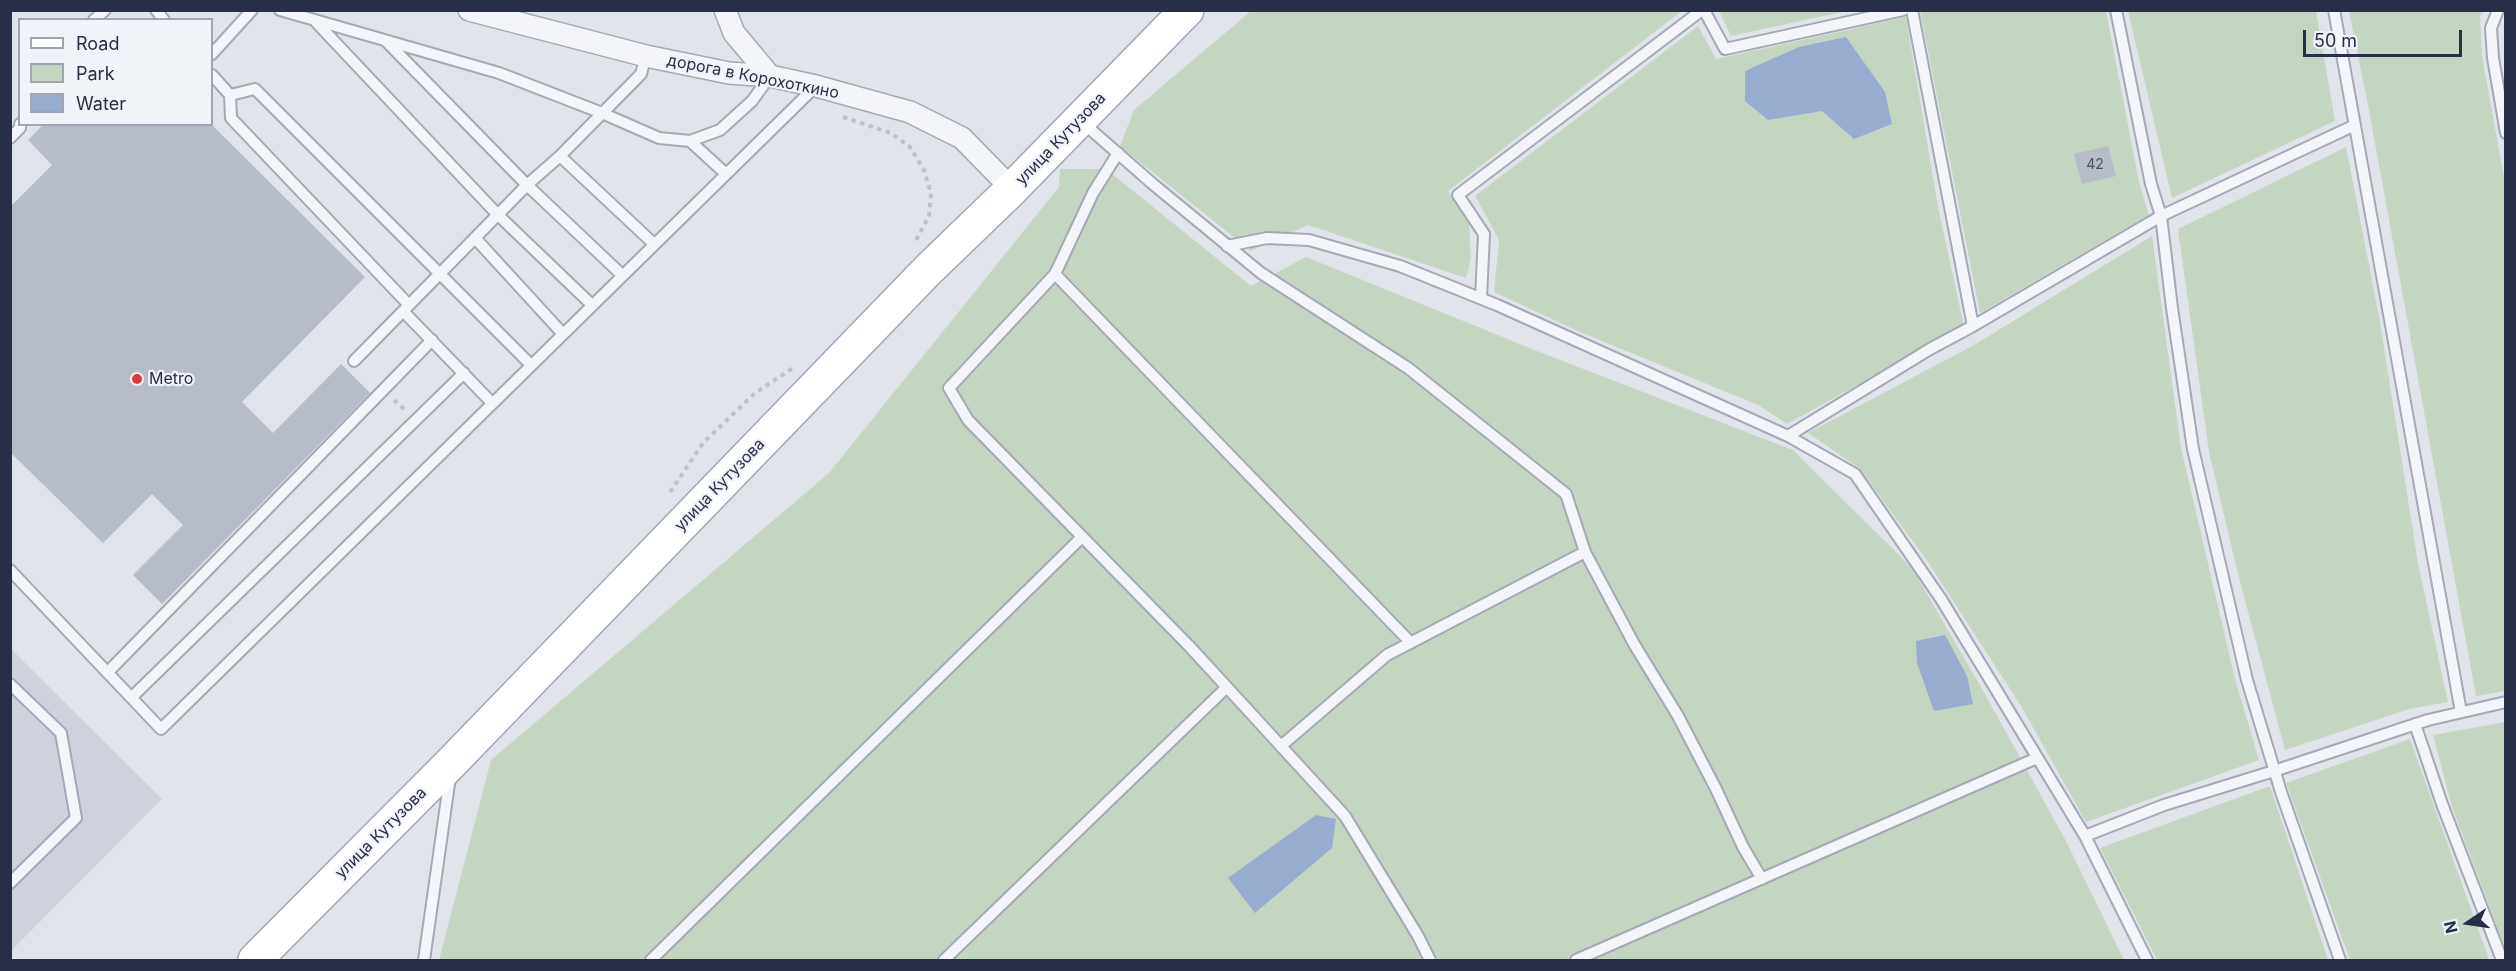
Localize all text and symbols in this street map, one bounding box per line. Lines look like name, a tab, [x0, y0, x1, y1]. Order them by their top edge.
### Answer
legend	[18, 18, 213, 126]
scale bar	[2306, 18, 2465, 56]
text: 50 m	[2314, 30, 2357, 51]
text: Road	[76, 33, 119, 54]
street label: дорога в Корохоткино	[665, 51, 841, 103]
text: Park	[76, 63, 115, 84]
street label: улица Кутузова	[1012, 89, 1110, 189]
text: Water	[76, 93, 126, 114]
house number: 42	[2086, 157, 2104, 173]
place label: Metro	[149, 369, 193, 389]
marker: Metro	[130, 372, 144, 386]
street label: улица Кутузова	[671, 435, 769, 535]
street label: улица Кутузова	[331, 783, 431, 883]
north arrow	[2438, 893, 2498, 953]
text: N	[2439, 919, 2462, 935]

